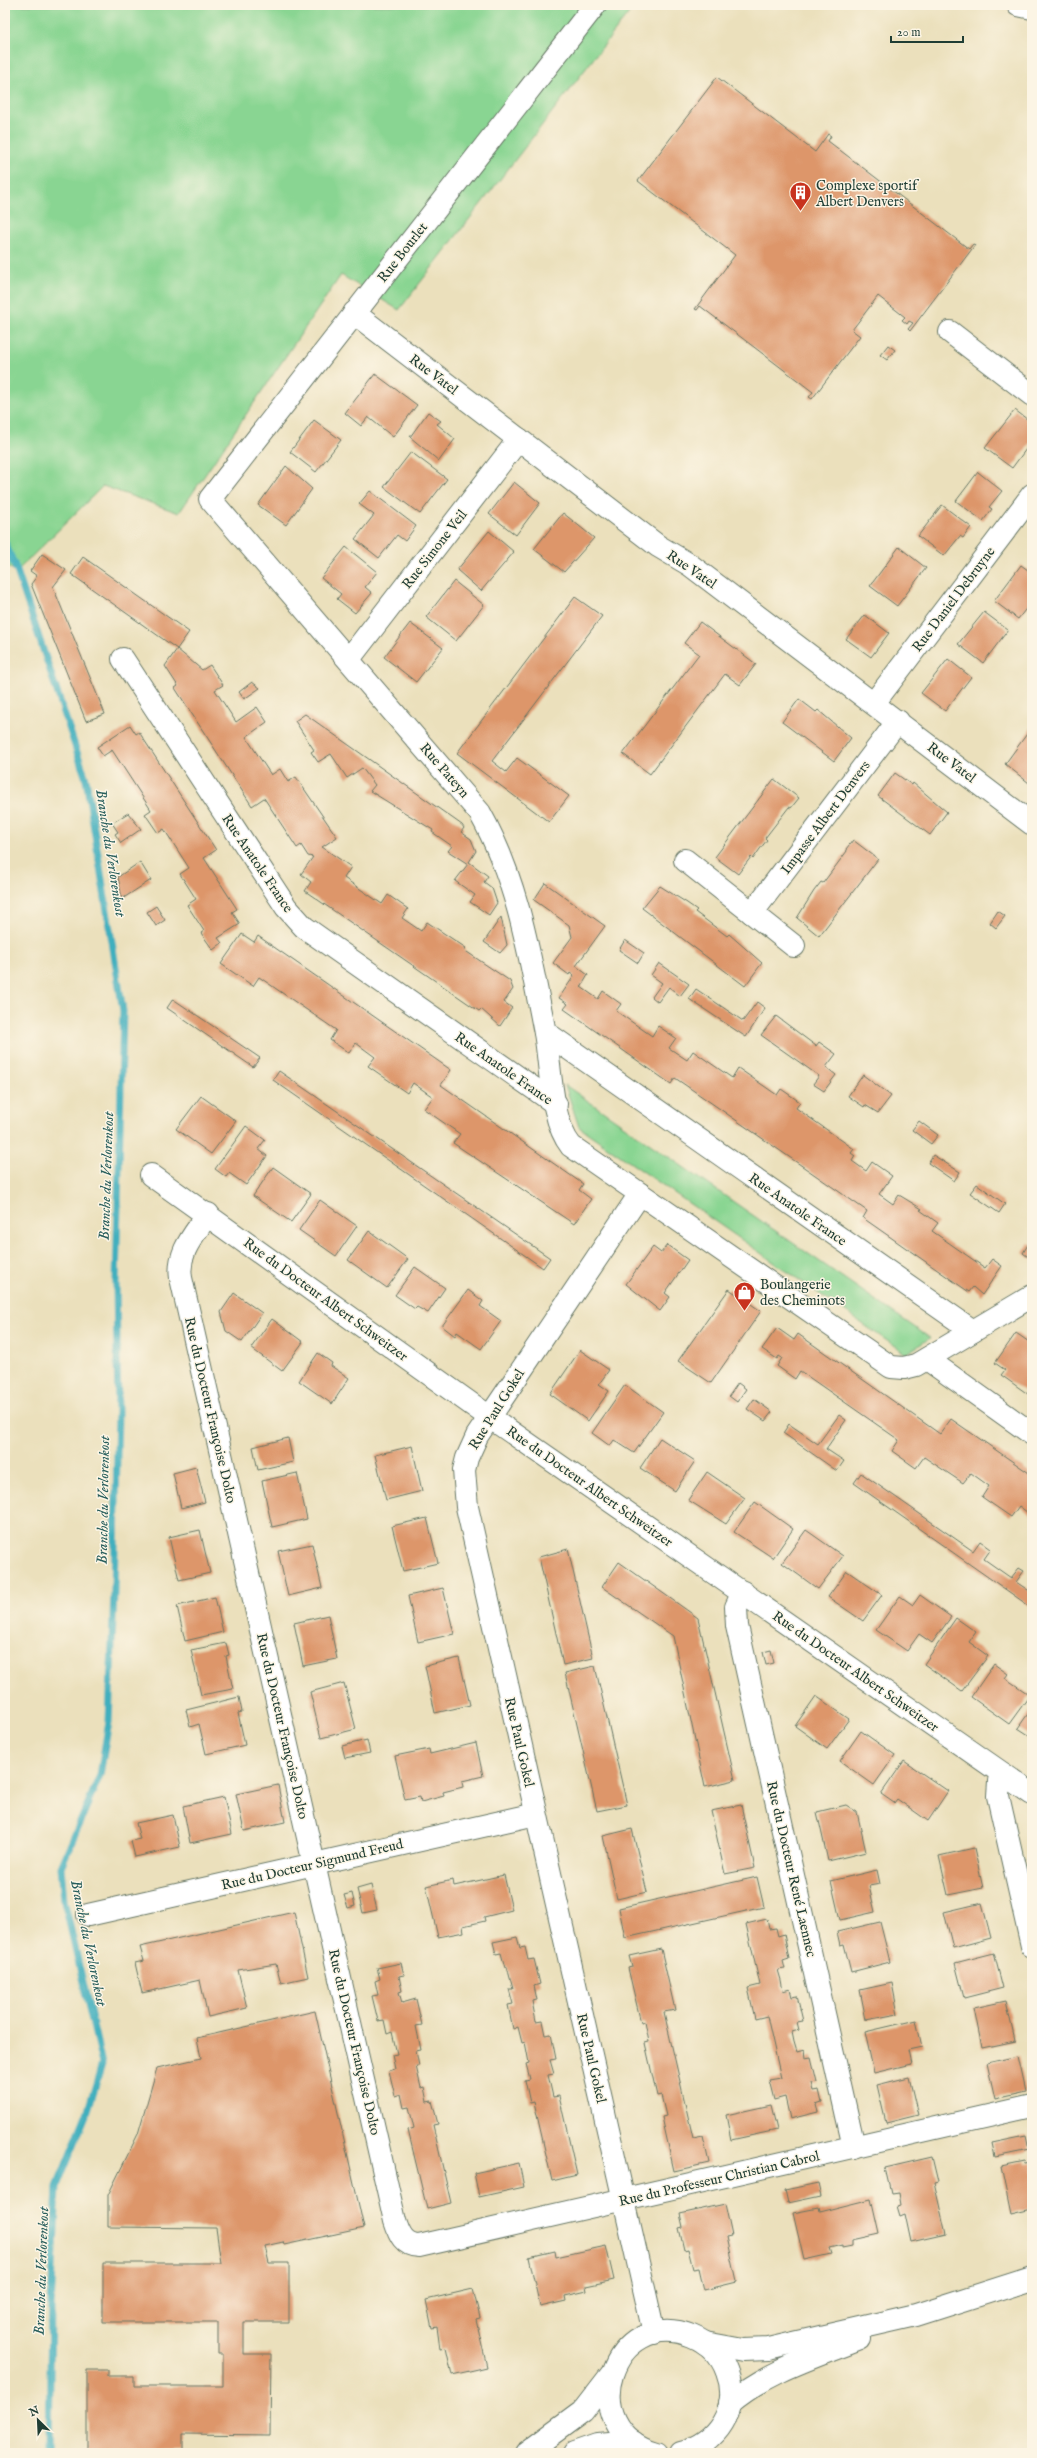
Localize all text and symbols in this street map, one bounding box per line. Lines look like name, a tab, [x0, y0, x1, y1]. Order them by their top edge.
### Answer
scale bar	[891, 18, 963, 44]
text: 20 m	[897, 25, 920, 40]
place label: Complexe sportif Albert Denvers	[815, 177, 920, 211]
building icon: Complexe sportif Albert Denvers	[788, 180, 814, 213]
street label: Rue Bourlet	[374, 219, 432, 286]
street label: Rue Vatel	[405, 351, 462, 399]
street label: Rue Simone Veil	[398, 506, 471, 593]
street label: Rue Daniel Debruyne	[908, 543, 1000, 656]
street label: Rue Vatel	[663, 547, 720, 593]
street label: Rue Pateyn	[415, 739, 473, 802]
street label: Rue Vatel	[923, 739, 980, 787]
street label: Impasse Albert Denvers	[777, 757, 874, 878]
water label: Branche du Verlorenkost	[91, 788, 130, 919]
street label: Rue Anatole France	[217, 811, 297, 917]
street label: Rue Anatole France	[451, 1028, 556, 1110]
water label: Branche du Verlorenkost	[95, 1110, 118, 1241]
street label: Rue Anatole France	[745, 1169, 850, 1251]
street label: Rue du Docteur Albert Schweitzer	[239, 1234, 411, 1366]
place label: Boulangerie des Cheminots	[760, 1276, 845, 1310]
shop icon: Boulangerie des Cheminots	[732, 1279, 758, 1312]
street label: Rue du Docteur Françoise Dolto	[180, 1315, 240, 1505]
street label: Rue Paul Gokel	[465, 1366, 529, 1453]
street label: Rue du Docteur Albert Schweitzer	[503, 1422, 676, 1551]
water label: Branche du Verlorenkost	[93, 1434, 114, 1565]
street label: Rue du Docteur Albert Schweitzer	[769, 1607, 942, 1736]
street label: Rue du Docteur Françoise Dolto	[252, 1631, 312, 1821]
street label: Rue Paul Gokel	[500, 1695, 538, 1789]
street label: Rue du Docteur René Laennec	[762, 1779, 820, 1959]
street label: Rue du Docteur Sigmund Freud	[220, 1835, 405, 1895]
water label: Branche du Verlorenkost	[66, 1878, 111, 2009]
street label: Rue du Docteur Françoise Dolto	[324, 1947, 384, 2137]
street label: Rue Paul Gokel	[572, 2011, 610, 2105]
street label: Rue du Professeur Christian Cabrol	[617, 2147, 821, 2211]
water label: Branche du Verlorenkost	[30, 2205, 53, 2336]
north arrow	[18, 2400, 58, 2440]
text: N	[26, 2403, 42, 2421]

